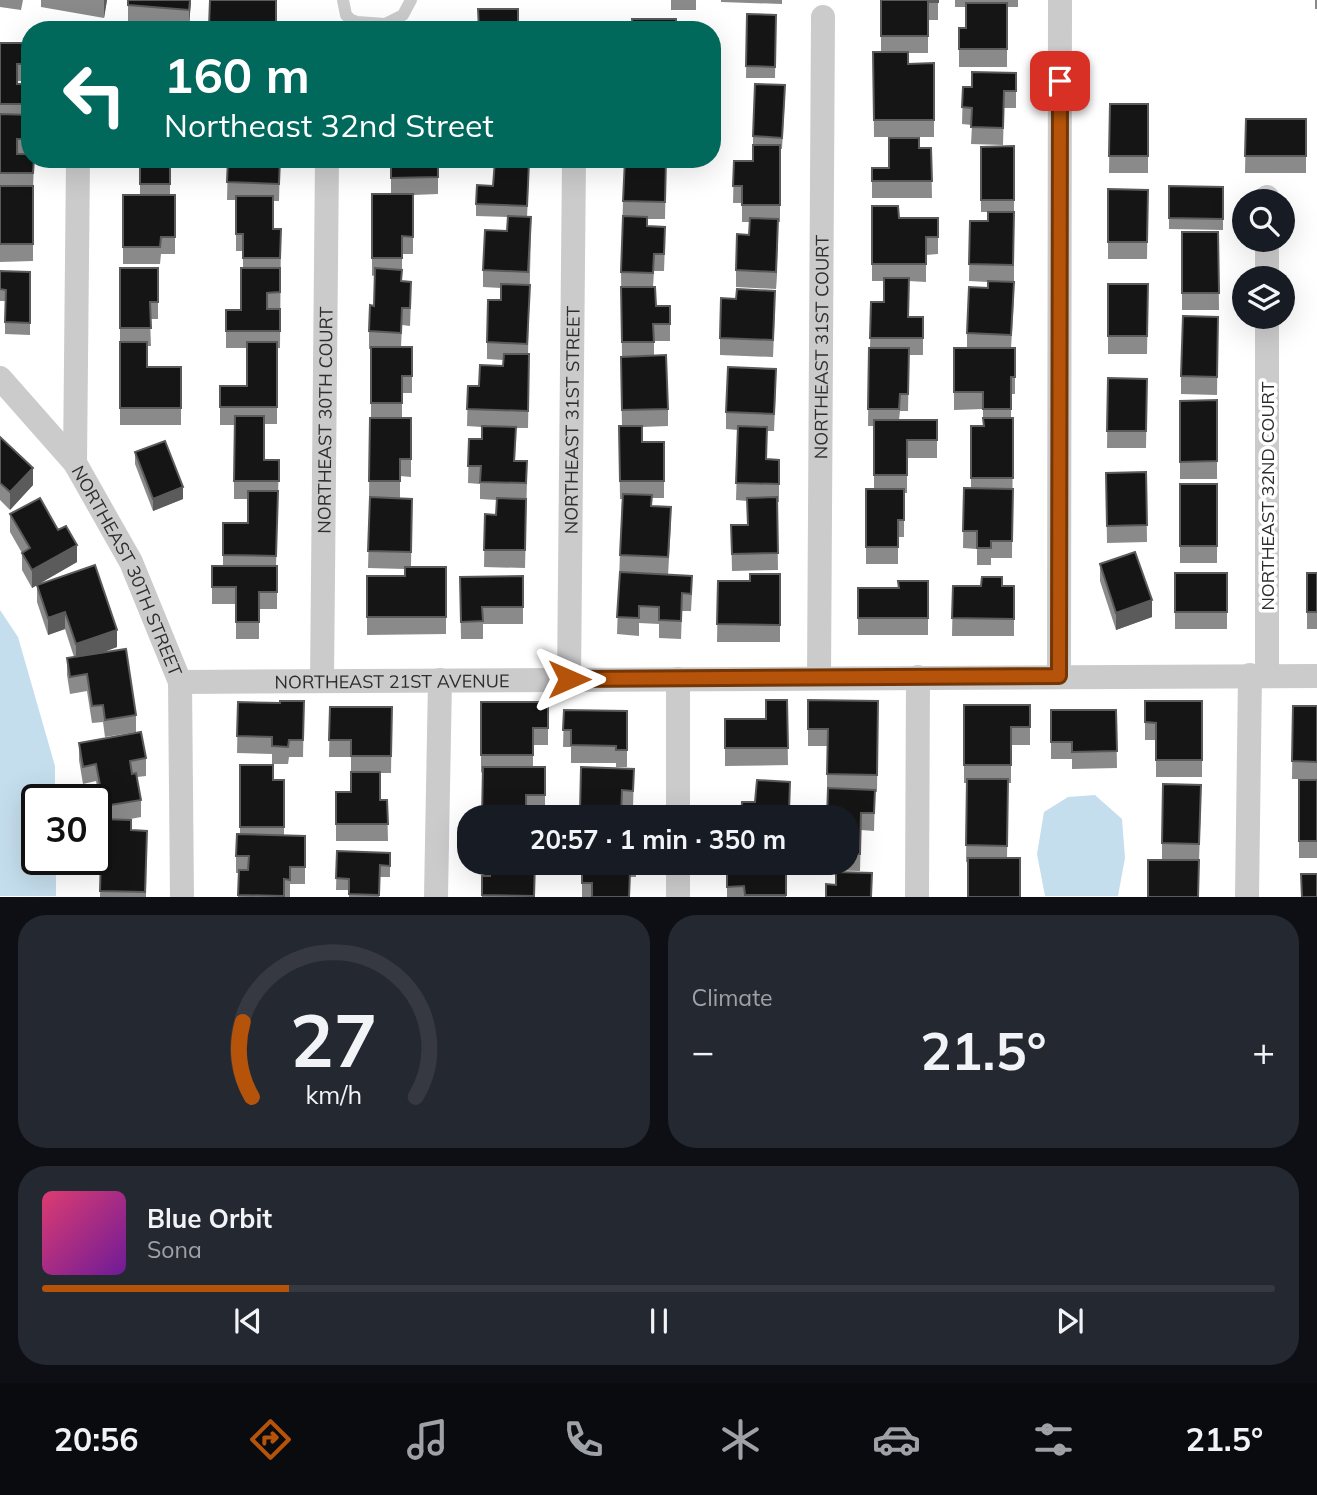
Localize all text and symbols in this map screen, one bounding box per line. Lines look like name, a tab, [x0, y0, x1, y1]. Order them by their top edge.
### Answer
text: 160 m	[164, 44, 310, 105]
icon: left	[49, 49, 140, 140]
pin	[1030, 51, 1090, 111]
icon: arrive	[1041, 62, 1079, 100]
text: Northeast 32nd Street	[164, 105, 494, 145]
map controls	[1232, 189, 1295, 329]
button: search	[1232, 189, 1295, 252]
street label: NORTHEAST 31ST COURT	[809, 235, 833, 459]
button: layers	[1232, 266, 1295, 329]
street label: NORTHEAST 30TH COURT	[312, 306, 337, 534]
street label: NORTHEAST 31ST STREET	[559, 306, 584, 534]
street label: NORTHEAST 32ND COURT	[1256, 381, 1279, 611]
street label: NORTHEAST 30TH STREET	[67, 461, 188, 679]
position arrow	[532, 642, 606, 716]
street label: NORTHEAST 21ST AVENUE	[274, 669, 510, 693]
speed limit sign: 30	[21, 784, 112, 875]
text: 20:57 · 1 min · 350 m	[530, 823, 786, 856]
text: Climate	[692, 983, 773, 1012]
text: 27	[290, 995, 377, 1086]
text: 21.5°	[920, 1018, 1046, 1083]
text: −	[692, 1027, 714, 1075]
text: +	[1252, 1027, 1275, 1075]
text: km/h	[305, 1079, 362, 1110]
text: Blue Orbit	[147, 1202, 272, 1235]
text: Sona	[147, 1235, 202, 1264]
icon: previous	[229, 1302, 267, 1340]
icon: pause	[640, 1302, 678, 1340]
icon: next	[1051, 1302, 1089, 1340]
icon: directions	[246, 1415, 295, 1464]
icon: music	[403, 1415, 452, 1464]
icon: phone	[559, 1415, 608, 1464]
icon: climate	[716, 1415, 765, 1464]
icon: car	[872, 1415, 921, 1464]
icon: filters	[1029, 1415, 1078, 1464]
text: 20:56	[54, 1419, 139, 1459]
text: 21.5°	[1185, 1419, 1263, 1459]

